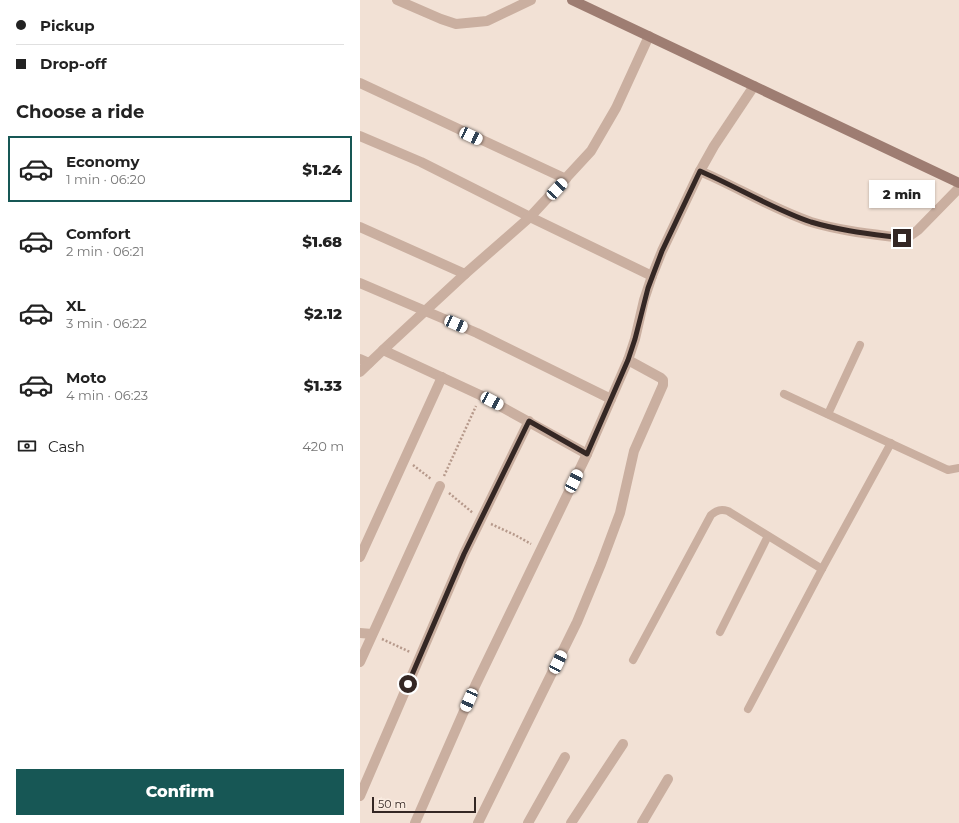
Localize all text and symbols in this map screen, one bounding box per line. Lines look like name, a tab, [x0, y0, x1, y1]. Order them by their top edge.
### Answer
text: Pickup	[40, 16, 95, 35]
text: Drop-off	[40, 54, 107, 73]
text: Choose a ride	[16, 101, 144, 123]
car	[458, 125, 484, 147]
icon: car	[18, 151, 54, 187]
text: Economy	[66, 152, 139, 171]
text: $1.24	[303, 160, 342, 179]
text: 1 min · 06:20	[66, 171, 146, 187]
car	[544, 176, 570, 202]
callout: 2 min	[869, 180, 935, 208]
text: 2 min	[883, 186, 921, 202]
icon: car	[18, 223, 54, 259]
text: Comfort	[66, 224, 131, 243]
route end	[893, 229, 911, 247]
text: $1.68	[303, 232, 342, 251]
text: 2 min · 06:21	[66, 243, 144, 259]
icon: car	[18, 295, 54, 331]
text: XL	[66, 296, 85, 315]
text: $2.12	[304, 304, 342, 323]
car	[443, 314, 469, 334]
text: 3 min · 06:22	[66, 315, 147, 331]
icon: car	[18, 367, 54, 403]
text: Moto	[66, 368, 106, 387]
text: $1.33	[304, 376, 342, 395]
text: 4 min · 06:23	[66, 387, 148, 403]
car	[479, 390, 505, 412]
icon: cash	[16, 435, 38, 457]
text: Cash	[48, 437, 85, 456]
text: 420 m	[302, 438, 344, 454]
car	[563, 468, 585, 494]
car	[547, 649, 569, 675]
route start	[399, 675, 417, 693]
car	[459, 687, 479, 713]
button: Confirm	[16, 769, 344, 815]
scale bar	[372, 795, 476, 814]
text: 50 m	[378, 797, 406, 811]

